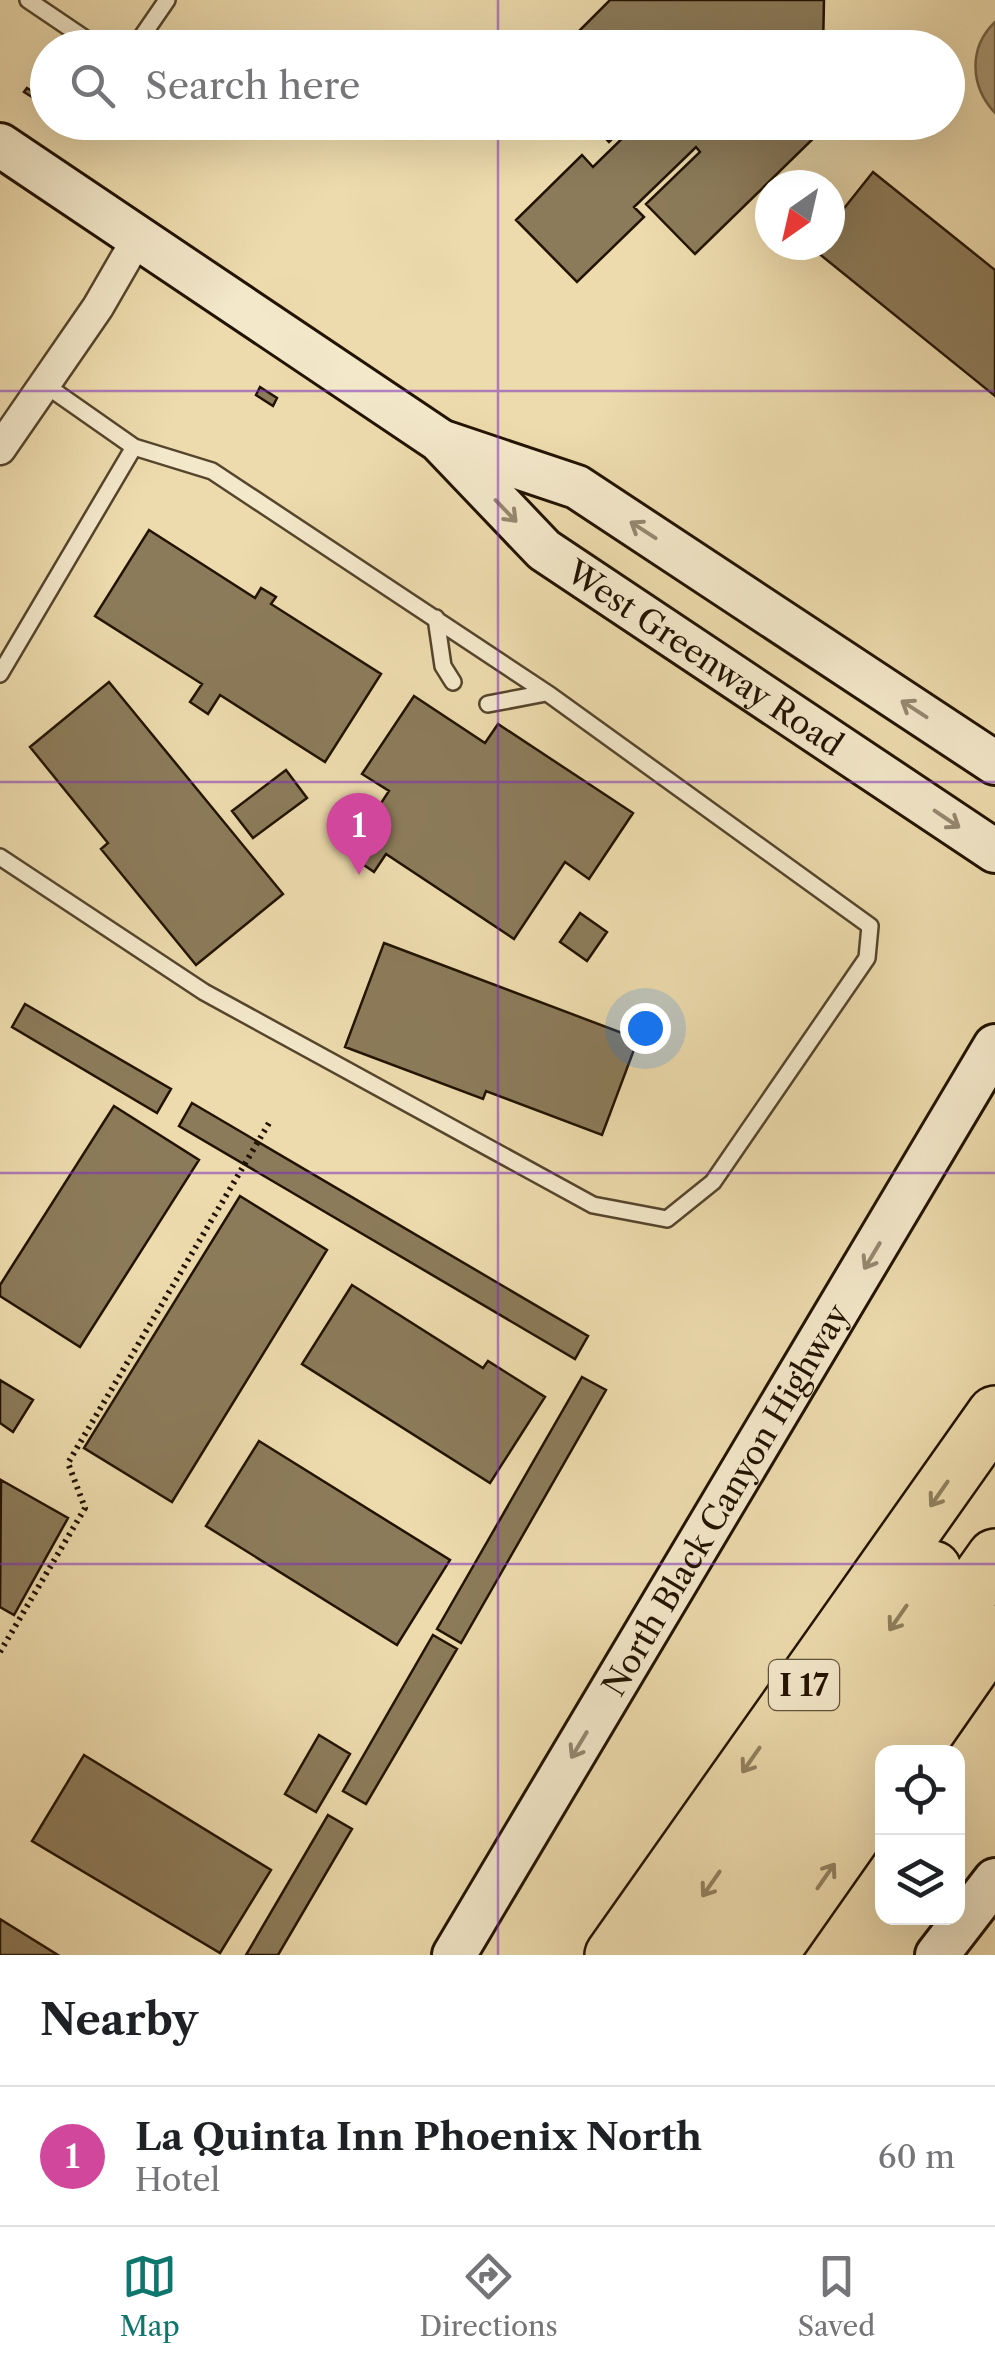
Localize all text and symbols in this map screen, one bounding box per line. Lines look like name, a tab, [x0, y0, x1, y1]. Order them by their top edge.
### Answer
search box	[30, 30, 965, 140]
icon: search	[65, 58, 120, 113]
text: Search here	[145, 62, 360, 109]
north arrow	[755, 170, 845, 260]
one-way arrow	[494, 498, 518, 522]
one-way arrow	[629, 519, 657, 540]
street label: West Greenway Road	[559, 551, 851, 764]
one-way arrow	[900, 699, 928, 720]
pin: 1	[326, 792, 392, 875]
one-way arrow	[933, 808, 961, 829]
your location	[620, 1003, 671, 1054]
one-way arrow	[862, 1241, 882, 1270]
street label: North Black Canyon Highway	[593, 1296, 857, 1702]
one-way arrow	[929, 1480, 950, 1507]
one-way arrow	[888, 1604, 909, 1631]
road number: I 17	[769, 1660, 839, 1710]
one-way arrow	[569, 1730, 589, 1759]
one-way arrow	[741, 1745, 762, 1773]
map controls	[875, 1745, 965, 1925]
button: locate	[875, 1745, 965, 1835]
button: layers	[875, 1835, 965, 1925]
one-way arrow	[815, 1862, 836, 1890]
one-way arrow	[701, 1869, 722, 1897]
text: Nearby	[40, 1994, 198, 2046]
text: La Quinta Inn Phoenix North	[135, 2113, 702, 2160]
text: 1	[65, 2137, 80, 2176]
text: 60 m	[878, 2137, 955, 2176]
text: Hotel	[135, 2160, 220, 2199]
tab: Map	[120, 2249, 180, 2343]
tab: Directions	[419, 2249, 558, 2343]
tab: Saved	[797, 2249, 875, 2343]

